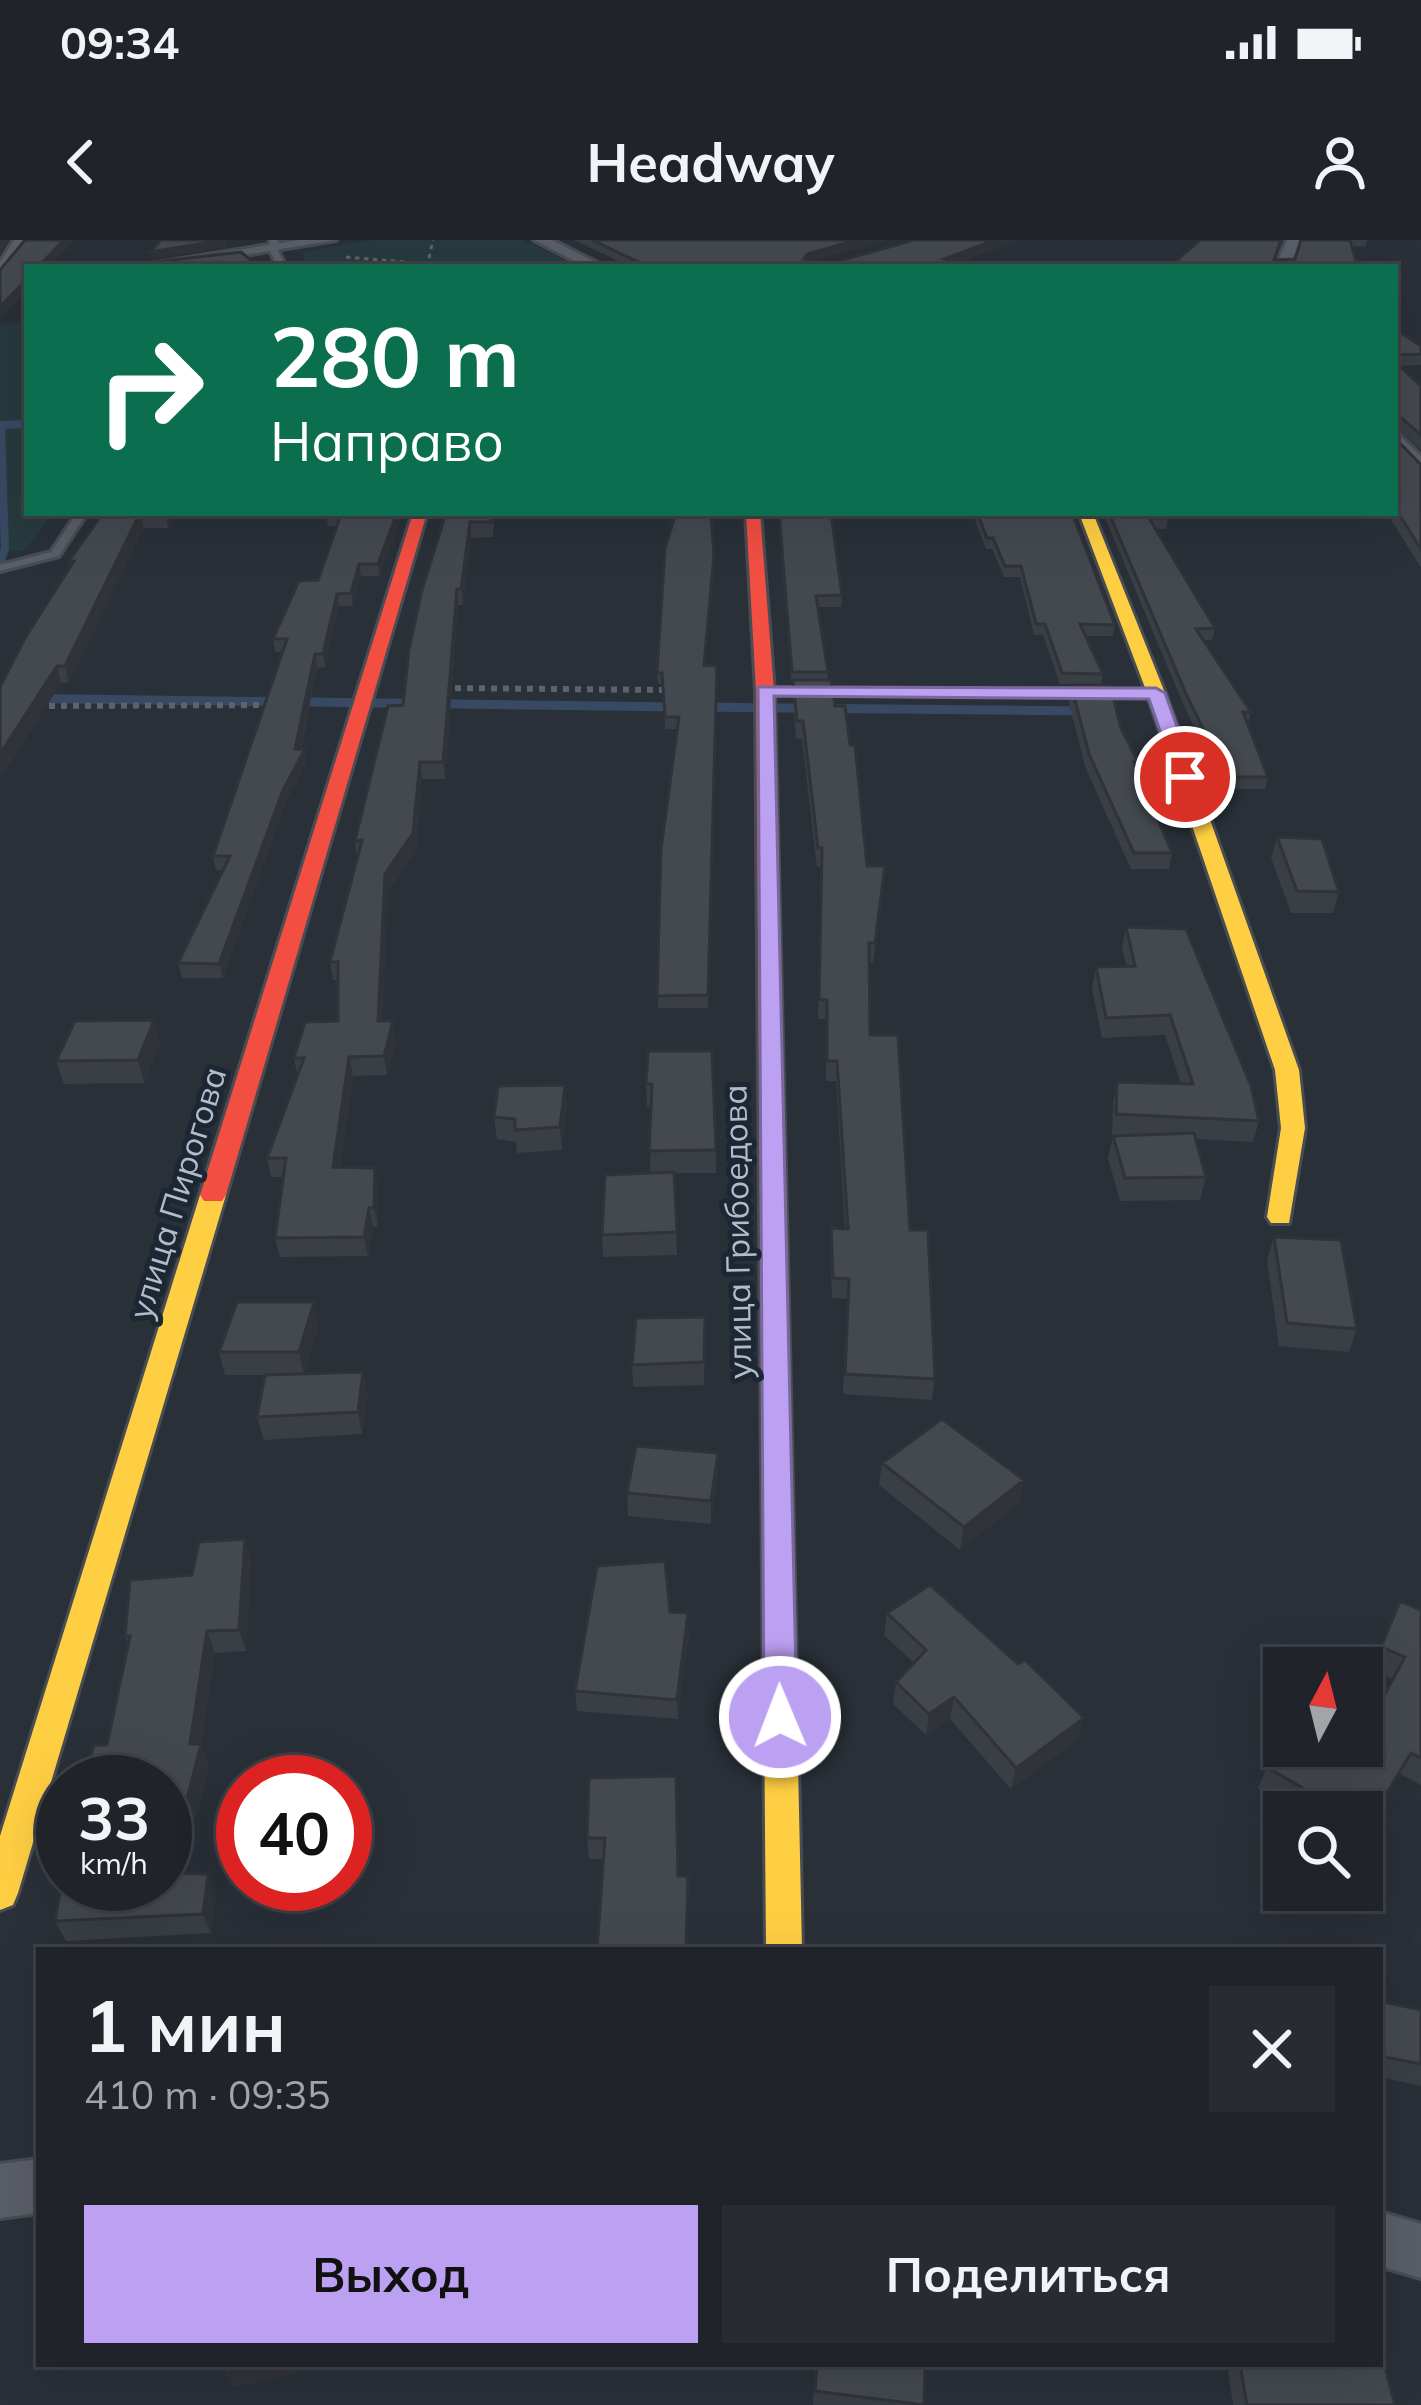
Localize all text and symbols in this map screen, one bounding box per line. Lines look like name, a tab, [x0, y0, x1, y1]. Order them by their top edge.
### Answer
text: 09:34	[60, 14, 179, 70]
text: Headway	[586, 128, 835, 196]
icon: back	[48, 129, 114, 195]
icon: person	[1307, 129, 1373, 195]
text: 280 m	[270, 303, 520, 408]
icon: right	[72, 312, 228, 468]
text: Направо	[270, 407, 504, 475]
pin	[1134, 726, 1236, 828]
icon: arrive	[1152, 744, 1218, 810]
street label: улица Пирогова	[119, 1062, 234, 1324]
street label: улица Грибоедова	[713, 1084, 760, 1380]
north arrow	[1263, 1647, 1383, 1767]
map controls	[1263, 1647, 1383, 1911]
position arrow	[717, 1654, 843, 1780]
speed limit sign: 40	[216, 1755, 372, 1911]
text: 33	[78, 1780, 150, 1855]
button: search	[1263, 1791, 1383, 1911]
text: km/h	[80, 1844, 148, 1882]
text: 1 мин	[84, 1980, 286, 2070]
button: close	[1209, 1986, 1335, 2112]
text: 410 m · 09:35	[84, 2070, 330, 2119]
button: Выход	[84, 2205, 698, 2343]
button: Поделиться	[722, 2205, 1335, 2343]

